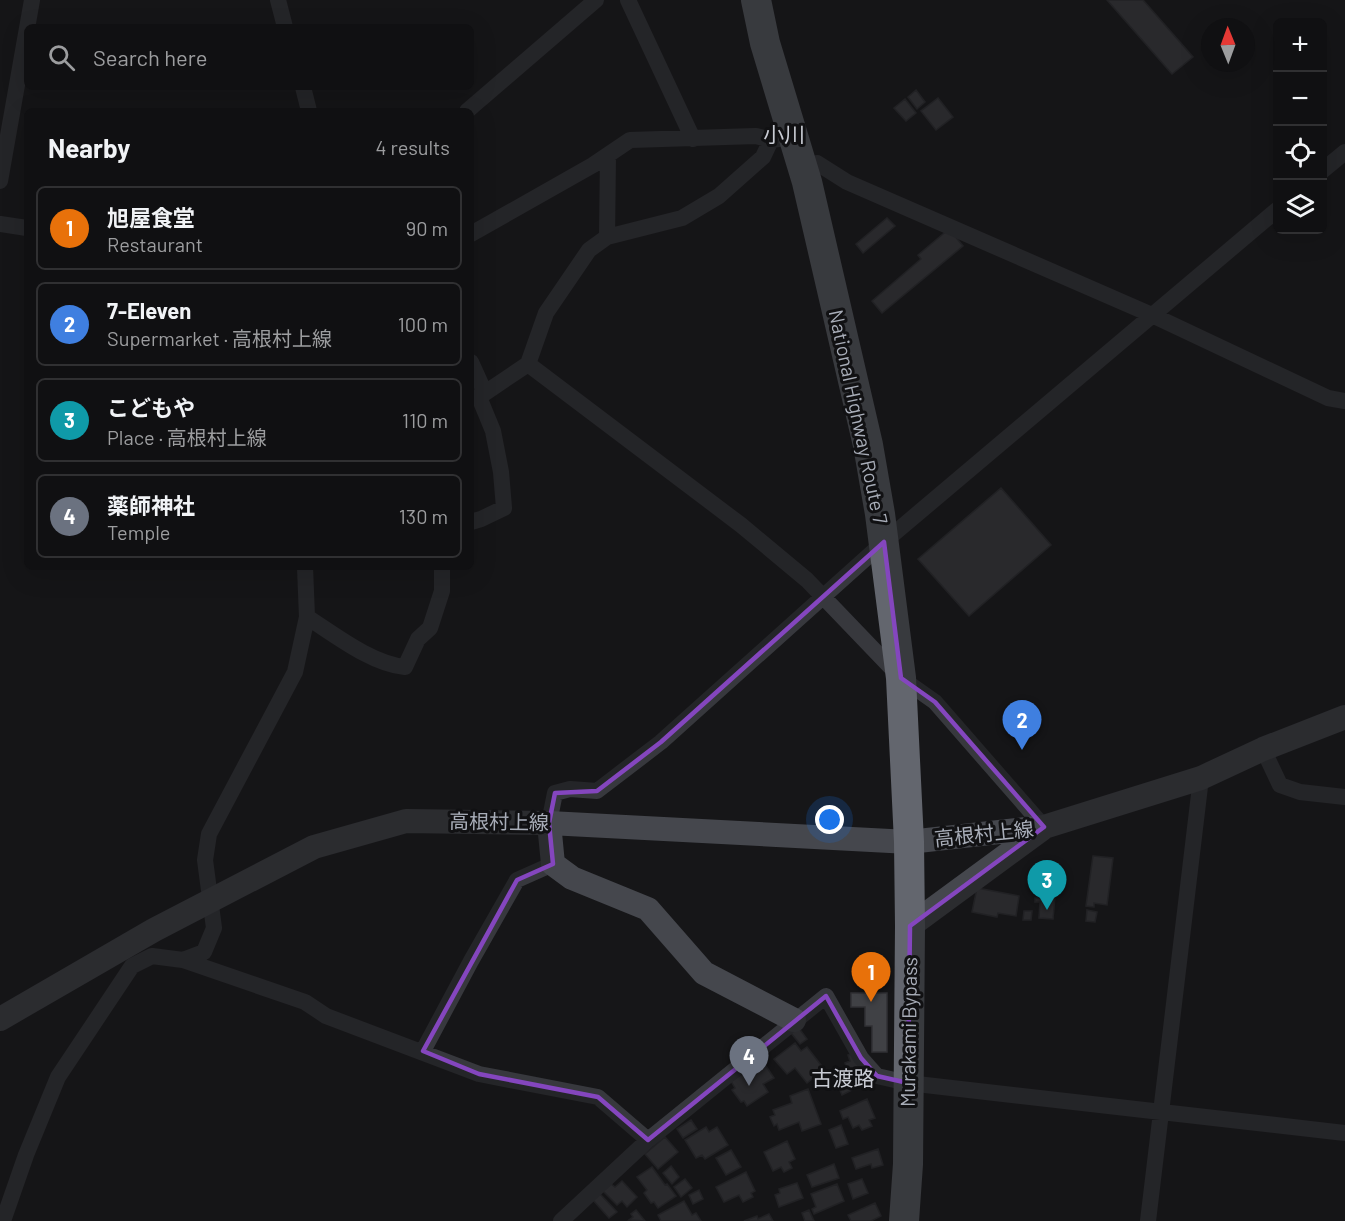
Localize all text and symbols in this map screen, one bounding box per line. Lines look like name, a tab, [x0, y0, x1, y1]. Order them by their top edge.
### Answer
north arrow	[1201, 18, 1255, 72]
map controls	[1273, 18, 1327, 234]
button: +	[1273, 18, 1327, 72]
search box	[24, 24, 474, 90]
icon: search	[45, 41, 78, 74]
text: Search here	[93, 44, 207, 70]
button: −	[1273, 72, 1327, 126]
district label: 小川	[763, 121, 805, 146]
button: locate	[1273, 126, 1327, 180]
text: Nearby	[48, 132, 130, 163]
text: 4 results	[375, 135, 450, 159]
button: layers	[1273, 180, 1327, 234]
text: 旭屋食堂	[107, 204, 195, 230]
text: 1	[66, 216, 73, 240]
text: 90 m	[406, 216, 448, 240]
text: Restaurant	[107, 232, 203, 256]
text: 7-Eleven	[107, 297, 191, 323]
street label: National Highway Route 7	[825, 307, 894, 527]
text: 2	[64, 312, 75, 336]
text: 100 m	[398, 312, 448, 336]
text: Supermarket · 高根村上線	[107, 326, 332, 350]
text: こどもや	[107, 394, 195, 420]
text: 3	[64, 408, 75, 432]
text: 110 m	[402, 408, 448, 432]
text: Place · 高根村上線	[107, 425, 267, 449]
text: 薬師神社	[107, 492, 195, 518]
text: 4	[63, 504, 76, 528]
text: 130 m	[399, 504, 448, 528]
text: Temple	[107, 520, 170, 544]
pin: 2	[1002, 700, 1042, 750]
your location	[815, 805, 844, 834]
street label: 高根村上線	[449, 808, 549, 834]
street label: 高根村上線	[933, 816, 1035, 850]
pin: 3	[1028, 860, 1066, 910]
pin: 1	[852, 952, 890, 1002]
street label: Murakami Bypass	[895, 957, 921, 1107]
pin: 4	[730, 1036, 768, 1086]
district label: 古渡路	[812, 1065, 875, 1090]

